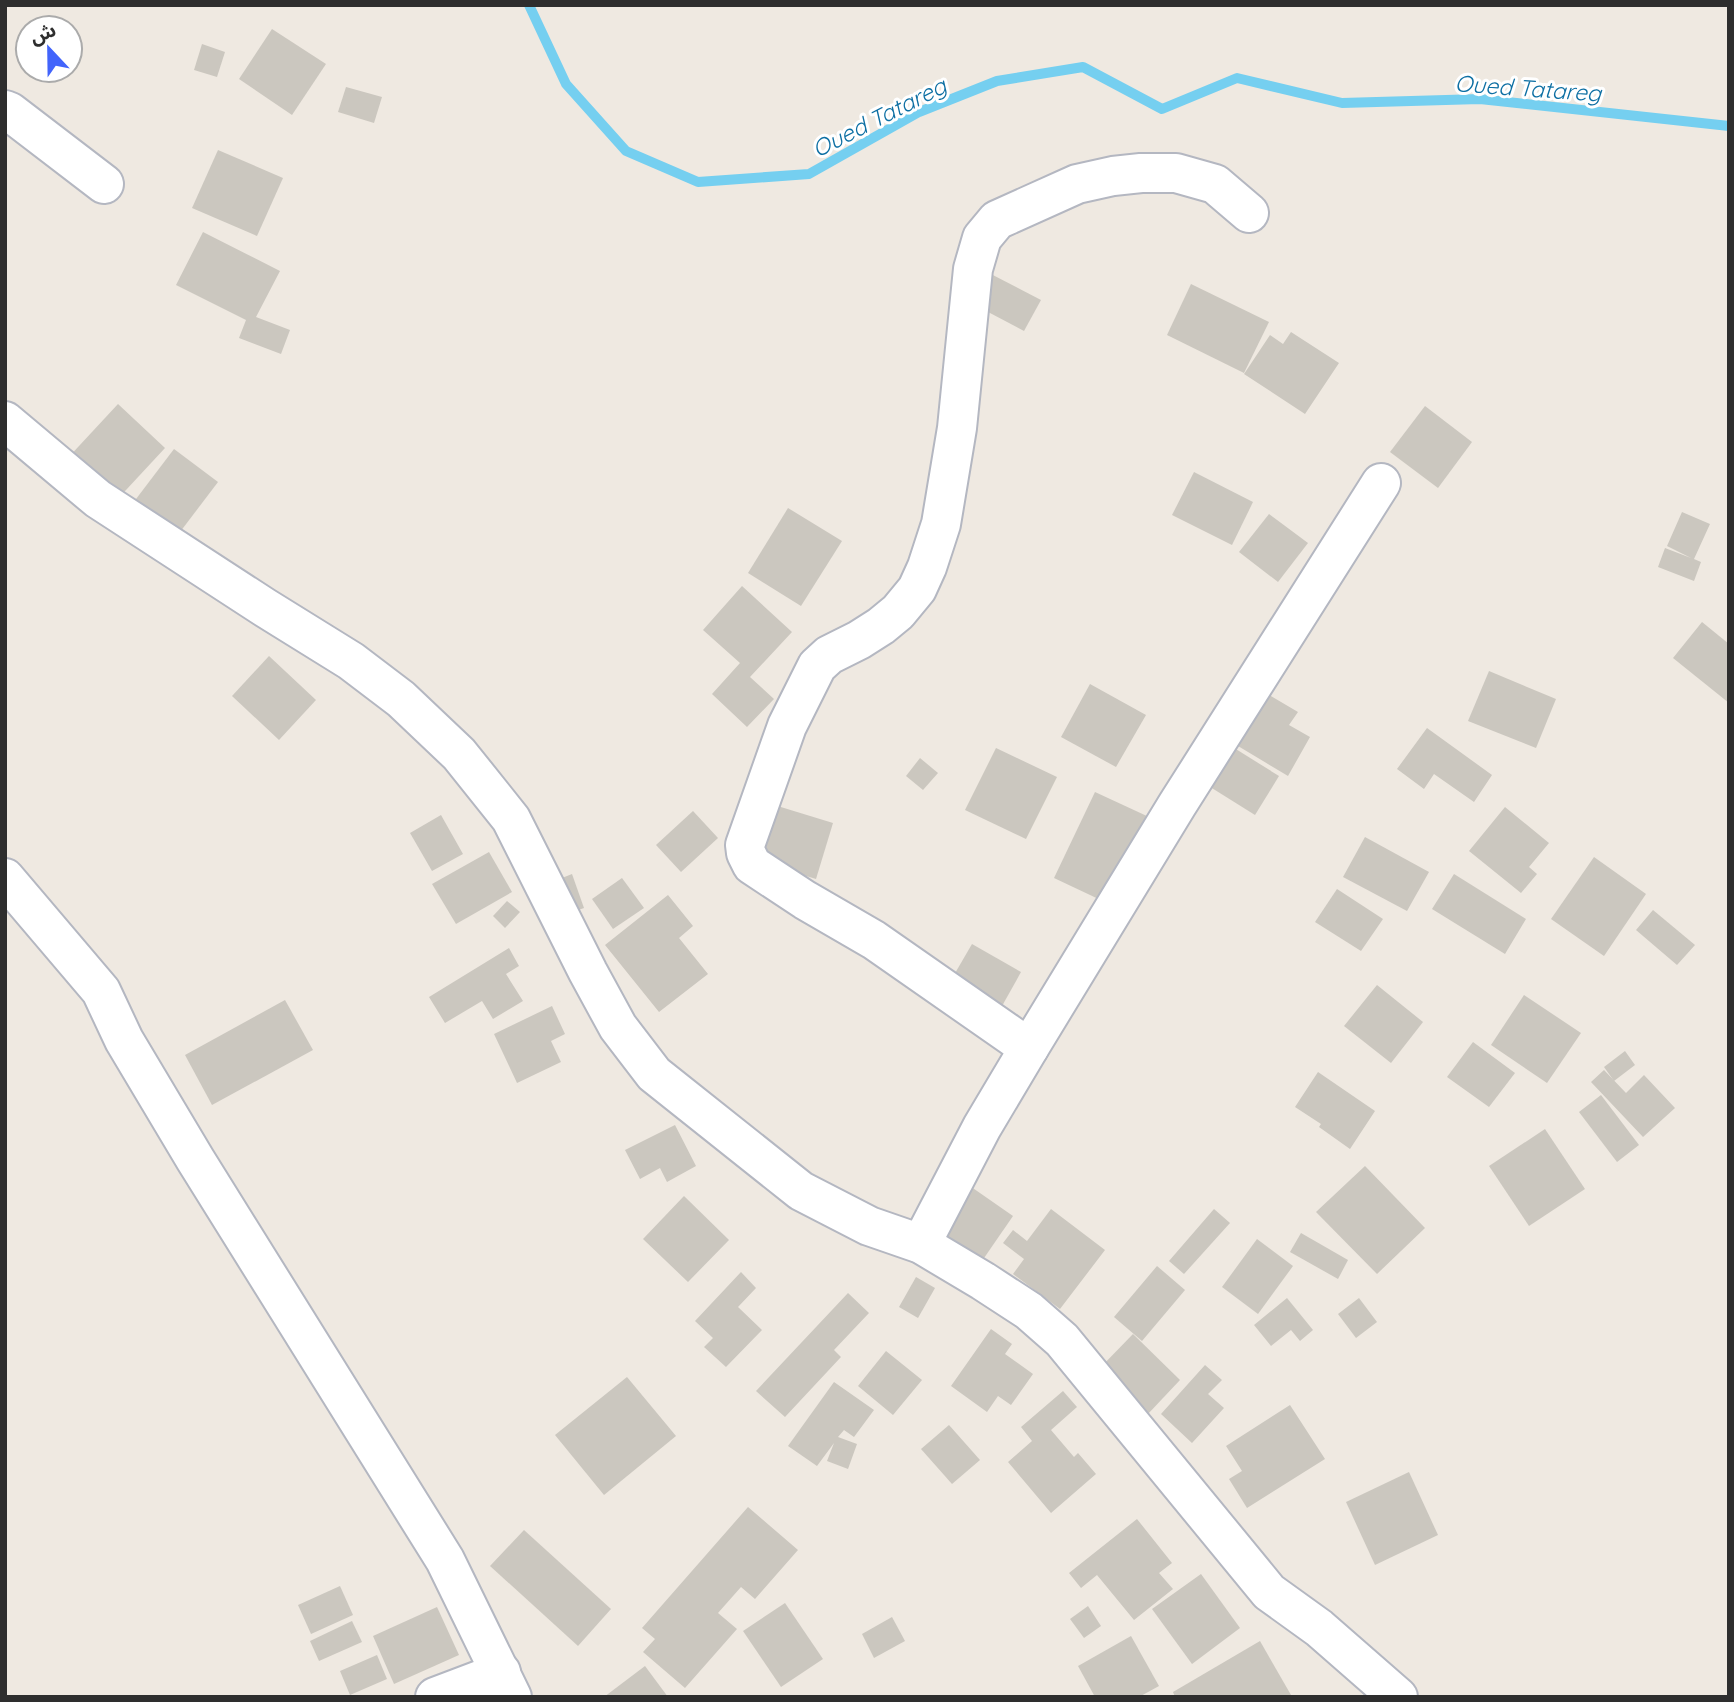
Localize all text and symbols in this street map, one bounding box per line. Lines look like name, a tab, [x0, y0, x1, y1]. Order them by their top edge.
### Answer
north arrow	[14, 14, 84, 84]
text: ش	[26, 17, 59, 49]
water label: Oued Tatareg	[1454, 68, 1604, 108]
water label: Oued Tatareg	[807, 70, 952, 163]

